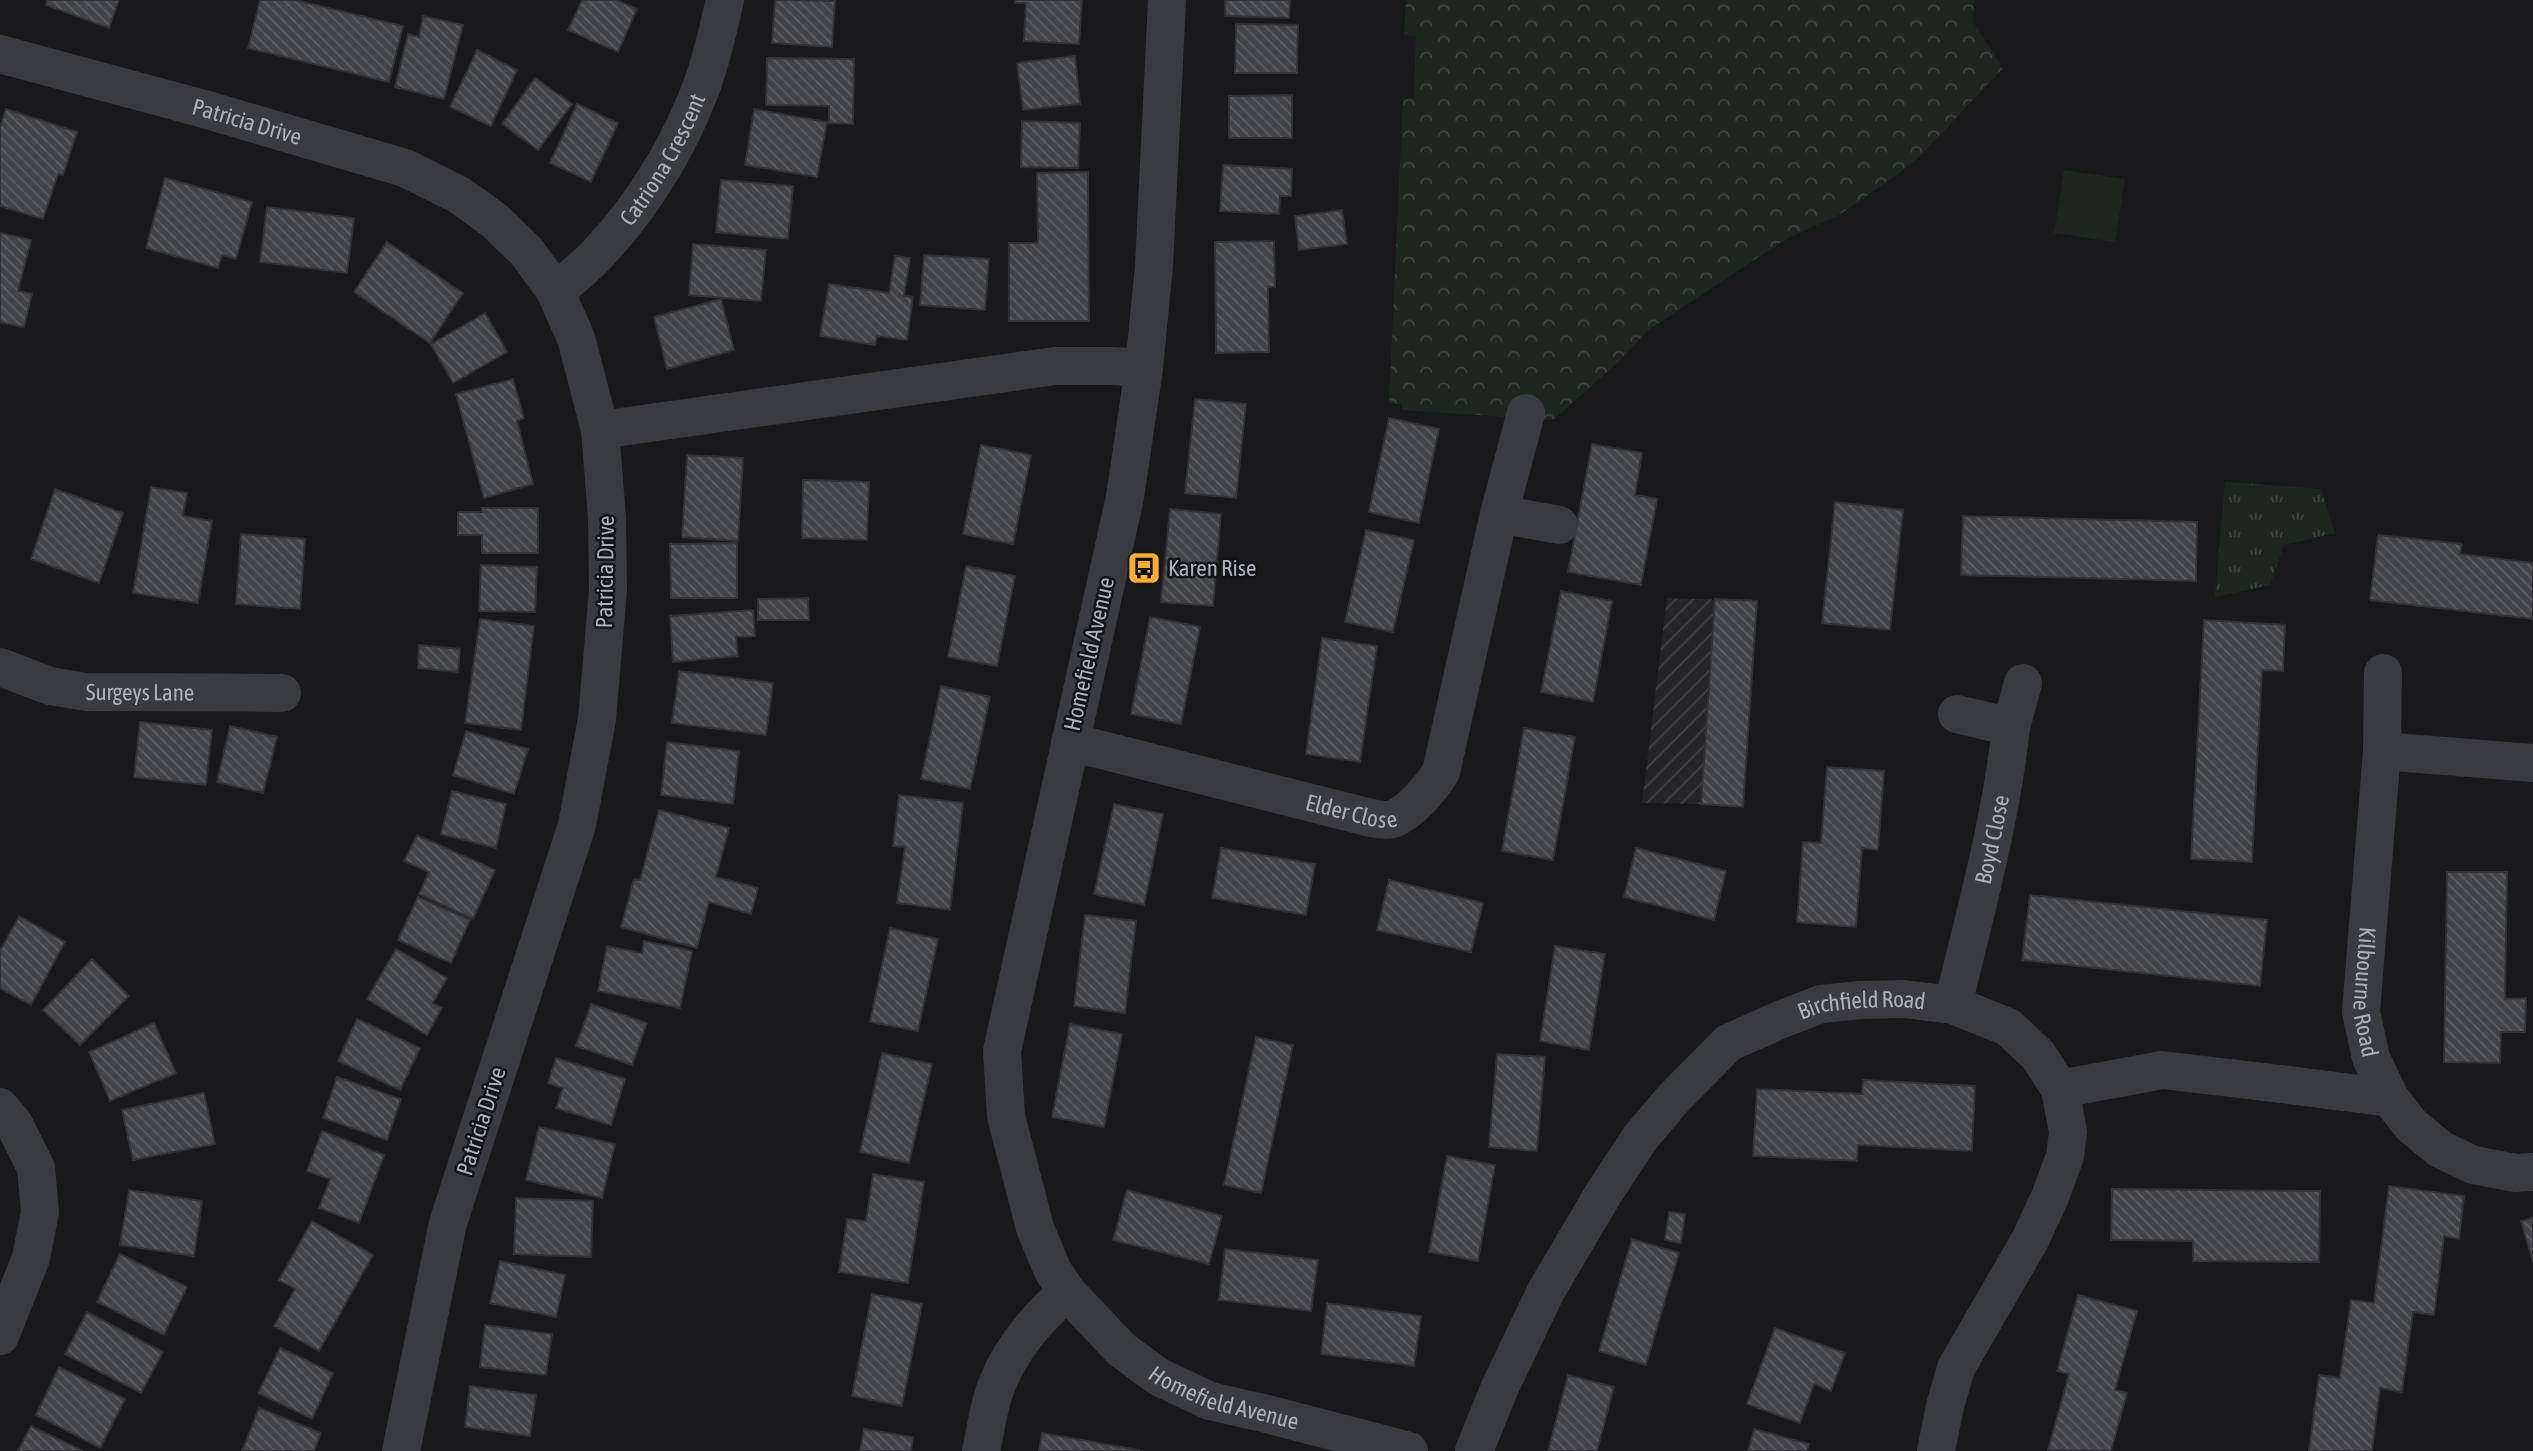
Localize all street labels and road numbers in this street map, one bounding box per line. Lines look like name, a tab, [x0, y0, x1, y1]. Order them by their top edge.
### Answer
street label: Catriona Crescent	[614, 90, 710, 231]
street label: Patricia Drive	[189, 93, 305, 150]
street label: Patricia Drive	[591, 516, 619, 628]
street label: Homefield Avenue	[1059, 575, 1119, 733]
street label: Surgeys Lane	[86, 679, 194, 706]
street label: Elder Close	[1303, 789, 1399, 833]
street label: Boyd Close	[1970, 793, 2014, 887]
street label: Kilbourne Road	[2348, 926, 2383, 1059]
street label: Birchfield Road	[1794, 986, 1927, 1025]
street label: Patricia Drive	[451, 1063, 511, 1179]
street label: Homefield Avenue	[1144, 1361, 1302, 1435]

